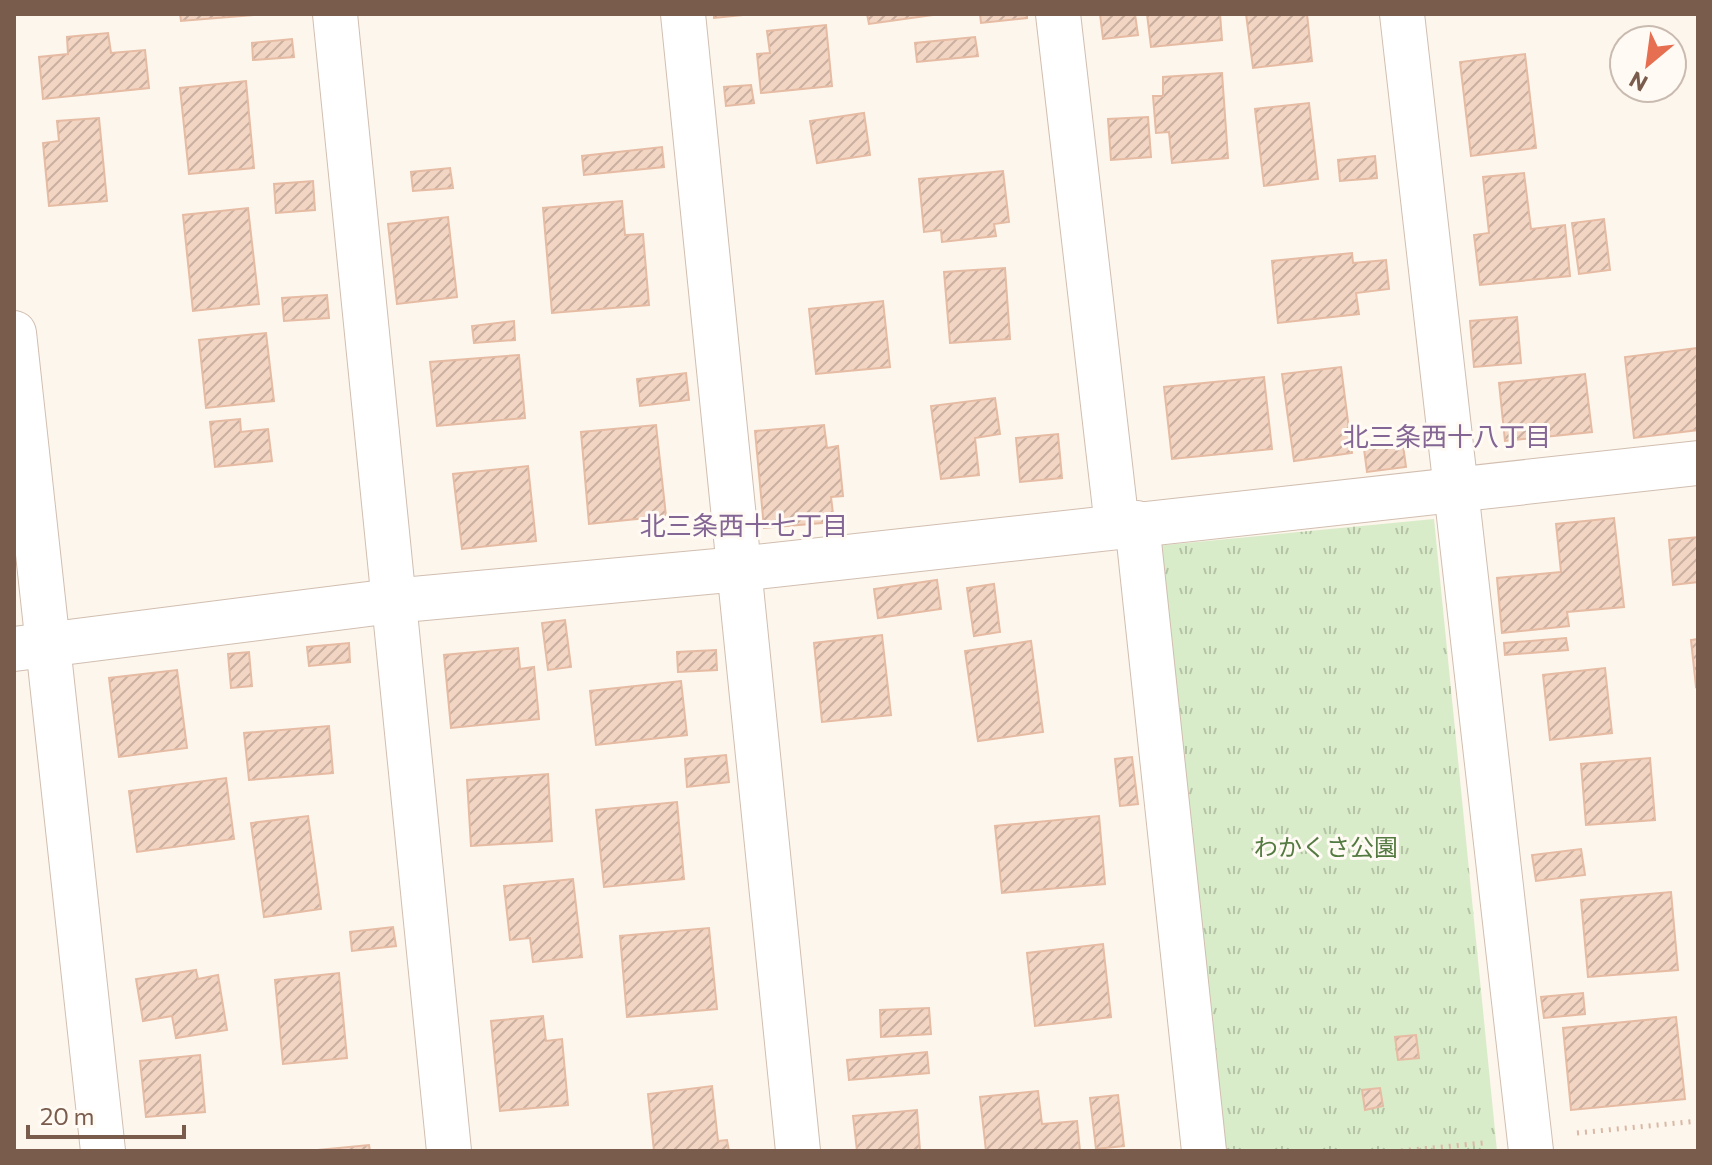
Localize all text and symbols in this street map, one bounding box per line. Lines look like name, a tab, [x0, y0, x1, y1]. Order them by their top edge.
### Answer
north arrow	[1608, 24, 1688, 104]
text: N	[1624, 66, 1652, 98]
district label: 北三条西十八丁目	[1343, 420, 1551, 451]
district label: 北三条西十七丁目	[640, 509, 848, 540]
park label: わかくさ公園	[1254, 832, 1398, 861]
scale bar	[28, 1089, 184, 1139]
text: 20 m	[40, 1101, 94, 1130]

